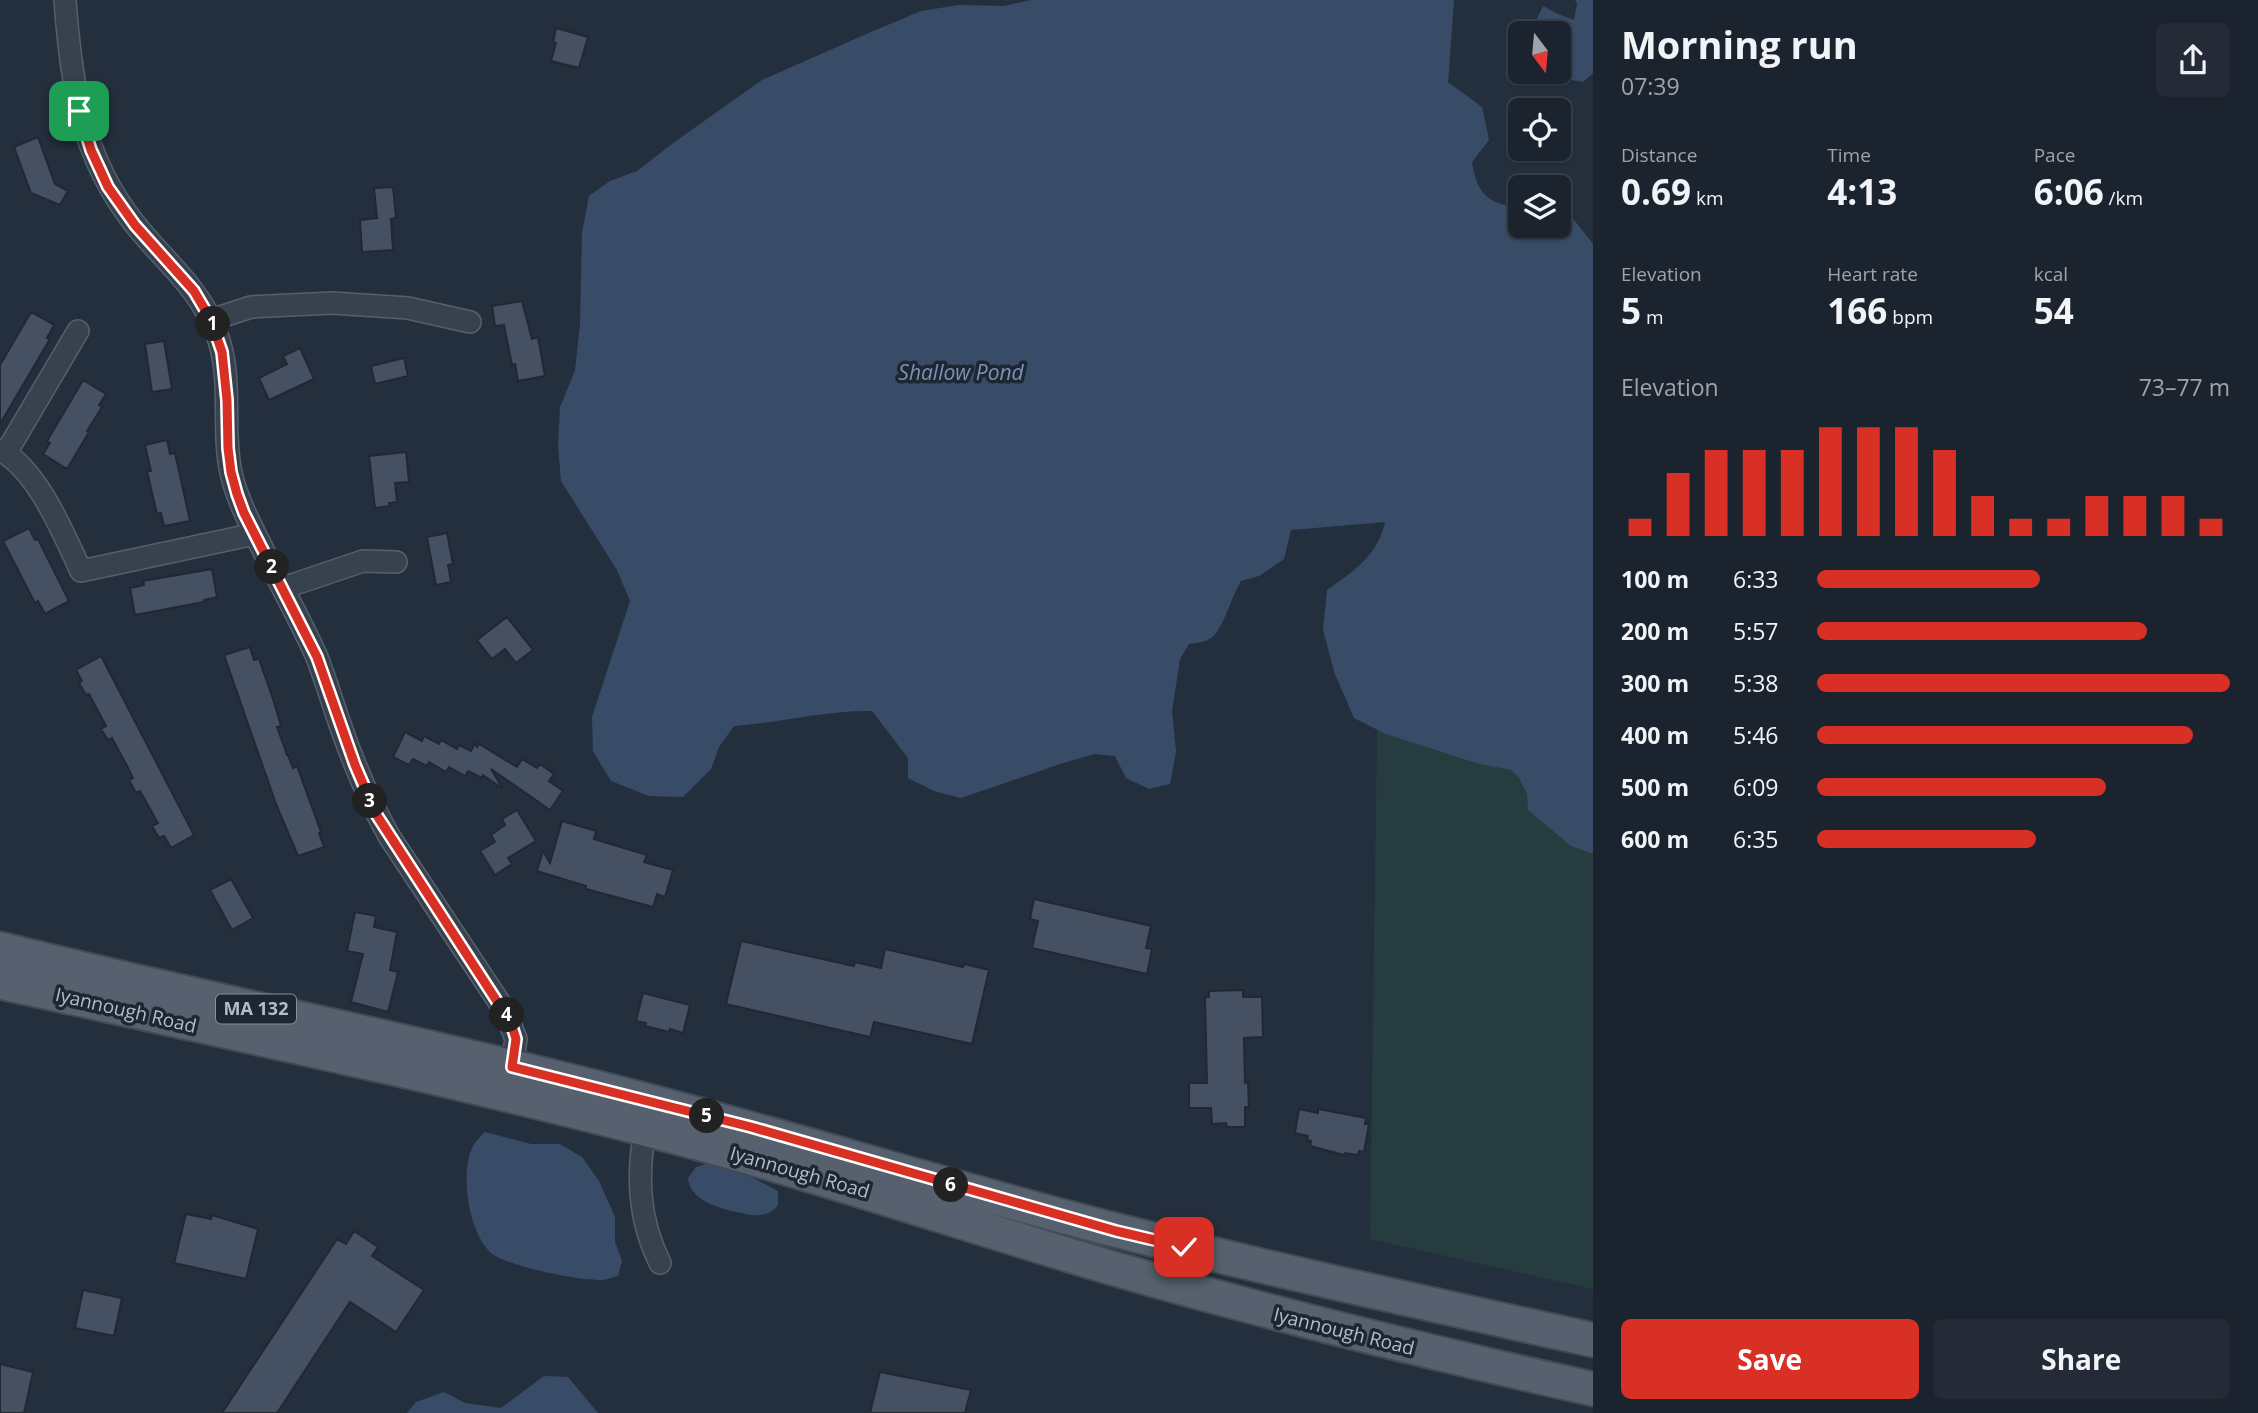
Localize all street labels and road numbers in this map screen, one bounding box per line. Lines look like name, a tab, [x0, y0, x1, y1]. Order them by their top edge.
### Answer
street label: Iyannough Road	[53, 981, 199, 1039]
road number: MA 132	[216, 994, 296, 1024]
street label: Iyannough Road	[727, 1140, 873, 1204]
street label: Iyannough Road	[1271, 1301, 1417, 1361]

